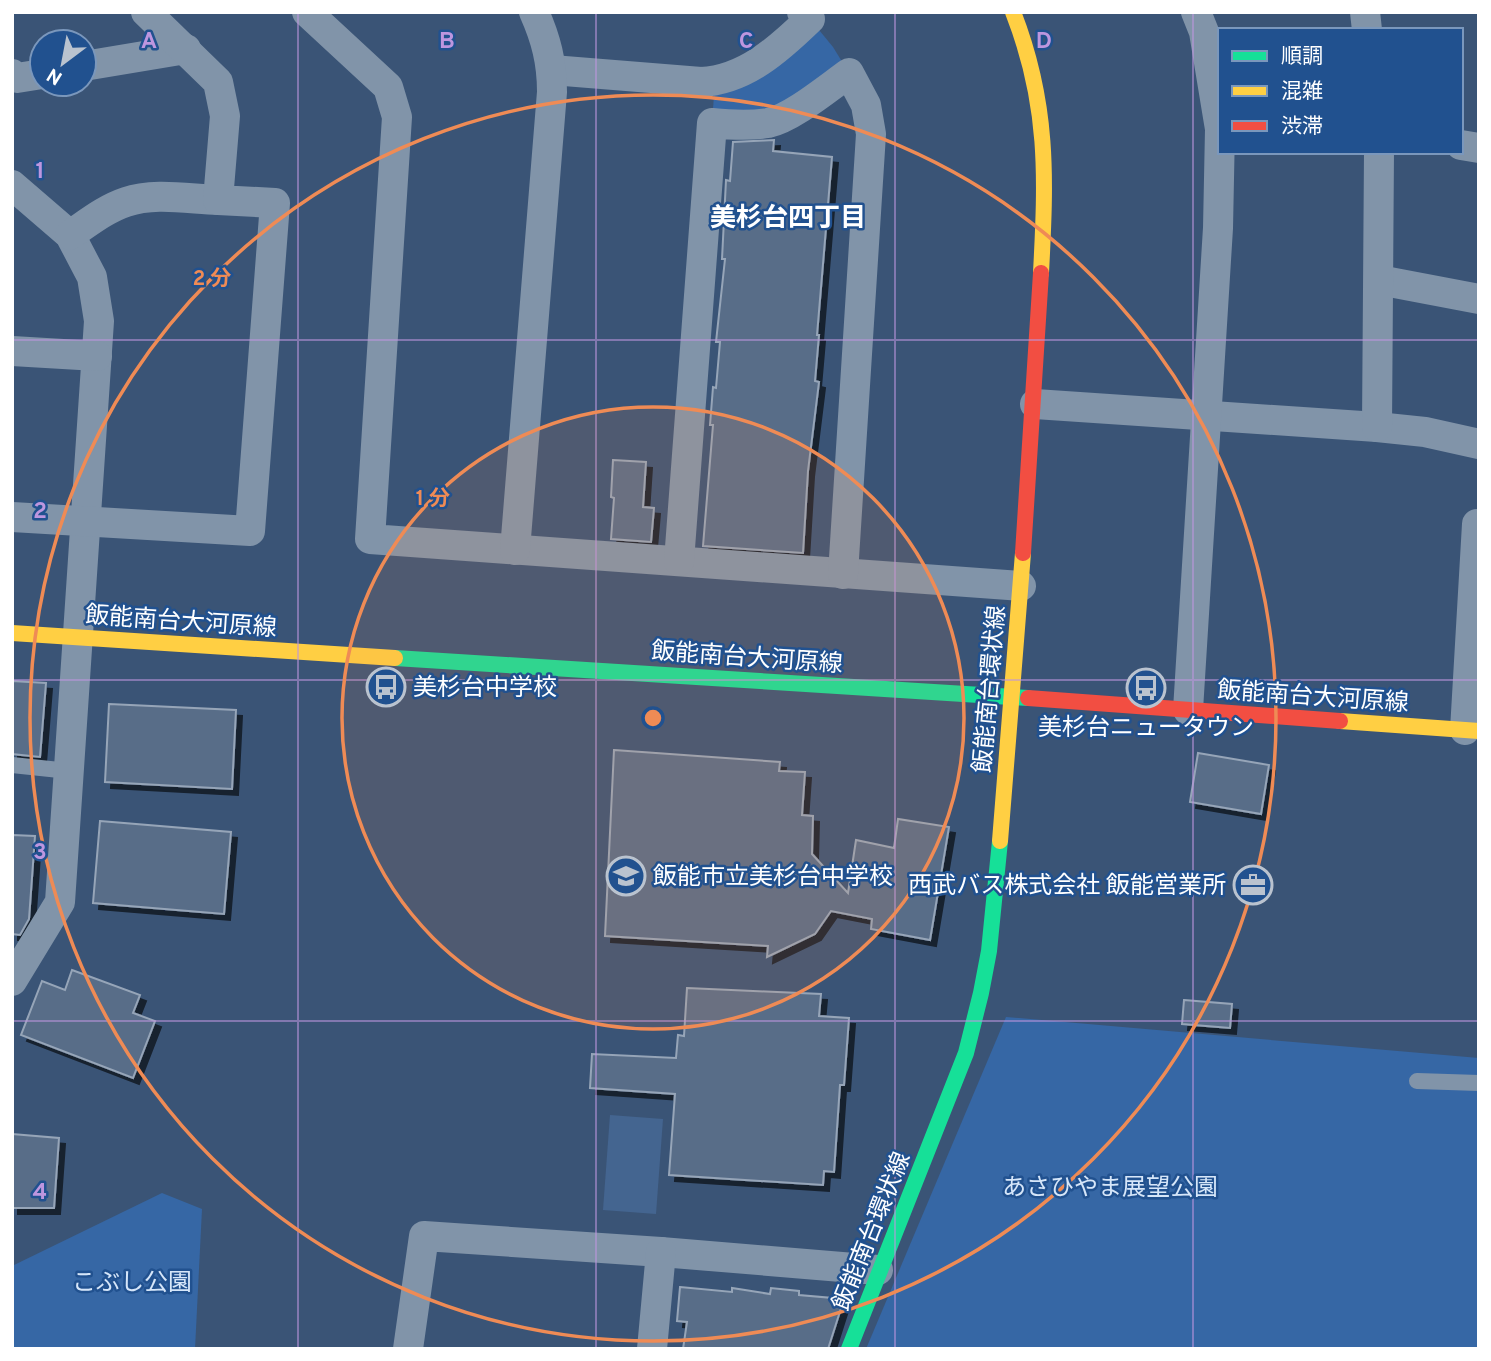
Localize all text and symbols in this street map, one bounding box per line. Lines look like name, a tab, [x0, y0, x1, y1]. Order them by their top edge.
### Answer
north arrow	[28, 28, 98, 98]
text: A	[141, 28, 157, 57]
text: B	[439, 28, 455, 57]
text: C	[739, 28, 753, 57]
text: D	[1036, 28, 1052, 57]
legend	[1218, 28, 1463, 154]
text: 順調	[1281, 44, 1323, 71]
text: N	[43, 62, 67, 90]
text: 混雑	[1281, 79, 1323, 106]
text: 渋滞	[1281, 114, 1323, 141]
text: 1	[35, 158, 45, 187]
district label: 美杉台四丁目	[710, 203, 866, 236]
text: 2 分	[192, 266, 232, 293]
text: 1 分	[416, 486, 450, 513]
text: 2	[33, 498, 47, 527]
street label: 飯能南台大河原線	[84, 601, 278, 645]
street label: 飯能南台環状線	[969, 604, 1013, 774]
street label: 飯能南台大河原線	[650, 637, 844, 681]
bus stop icon: 美杉台中学校	[365, 666, 407, 708]
bus stop icon: 美杉台ニュータウン	[1125, 667, 1167, 709]
place label: 美杉台中学校	[413, 674, 557, 704]
street label: 飯能南台大河原線	[1216, 676, 1410, 720]
centre of rings	[641, 706, 665, 730]
place label: 美杉台ニュータウン	[1038, 714, 1254, 744]
text: 3	[33, 839, 47, 868]
school or university icon: 飯能市立美杉台中学校	[605, 855, 647, 897]
place label: 飯能市立美杉台中学校	[653, 863, 893, 893]
office icon: 西武バス株式会社 飯能営業所	[1232, 864, 1274, 906]
place label: 西武バス株式会社 飯能営業所	[908, 872, 1226, 902]
street label: 飯能南台環状線	[827, 1148, 918, 1315]
park label: あさひやま展望公園	[1002, 1174, 1218, 1204]
text: 4	[33, 1179, 47, 1208]
park label: こぶし公園	[72, 1269, 192, 1299]

